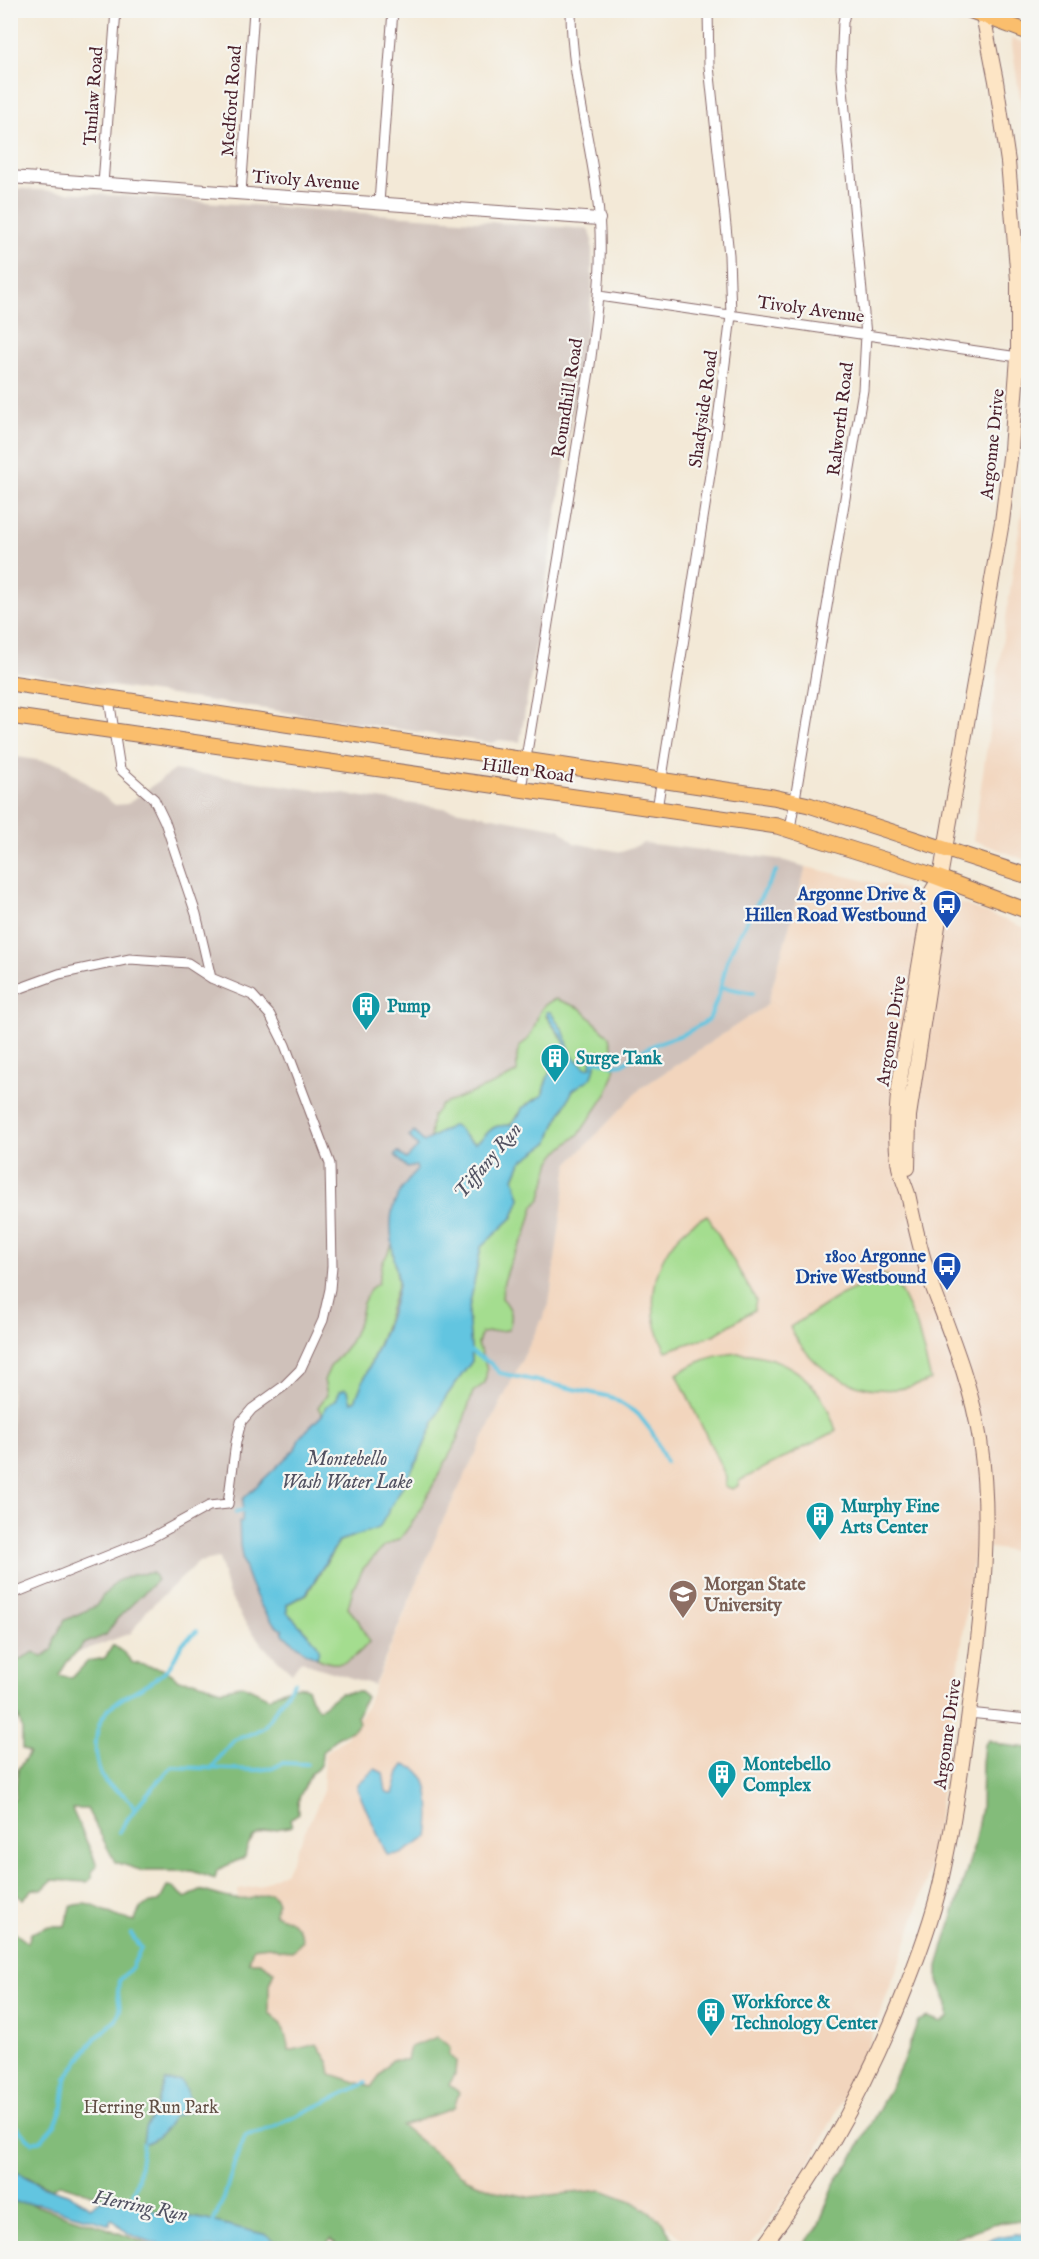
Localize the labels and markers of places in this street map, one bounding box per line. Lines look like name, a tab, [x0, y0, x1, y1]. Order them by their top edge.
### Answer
place label: Argonne Drive & Hillen Road Westbound	[745, 884, 926, 928]
bus stop icon: Argonne Drive & Hillen Road Westbound	[931, 888, 963, 930]
building icon: Pump	[350, 990, 382, 1032]
place label: Pump	[387, 996, 431, 1019]
building icon: Surge Tank	[539, 1042, 571, 1084]
place label: Surge Tank	[576, 1048, 663, 1071]
place label: 1800 Argonne Drive Westbound	[795, 1246, 927, 1290]
bus stop icon: 1800 Argonne Drive Westbound	[931, 1250, 963, 1292]
place label: Murphy Fine Arts Center	[840, 1496, 940, 1540]
building icon: Murphy Fine Arts Center	[804, 1500, 836, 1542]
place label: Morgan State University	[703, 1574, 806, 1618]
school or university icon: Morgan State University	[667, 1578, 699, 1620]
place label: Montebello Complex	[743, 1754, 831, 1798]
building icon: Montebello Complex	[706, 1758, 738, 1800]
place label: Workforce & Technology Center	[731, 1992, 878, 2036]
building icon: Workforce & Technology Center	[695, 1996, 727, 2038]

